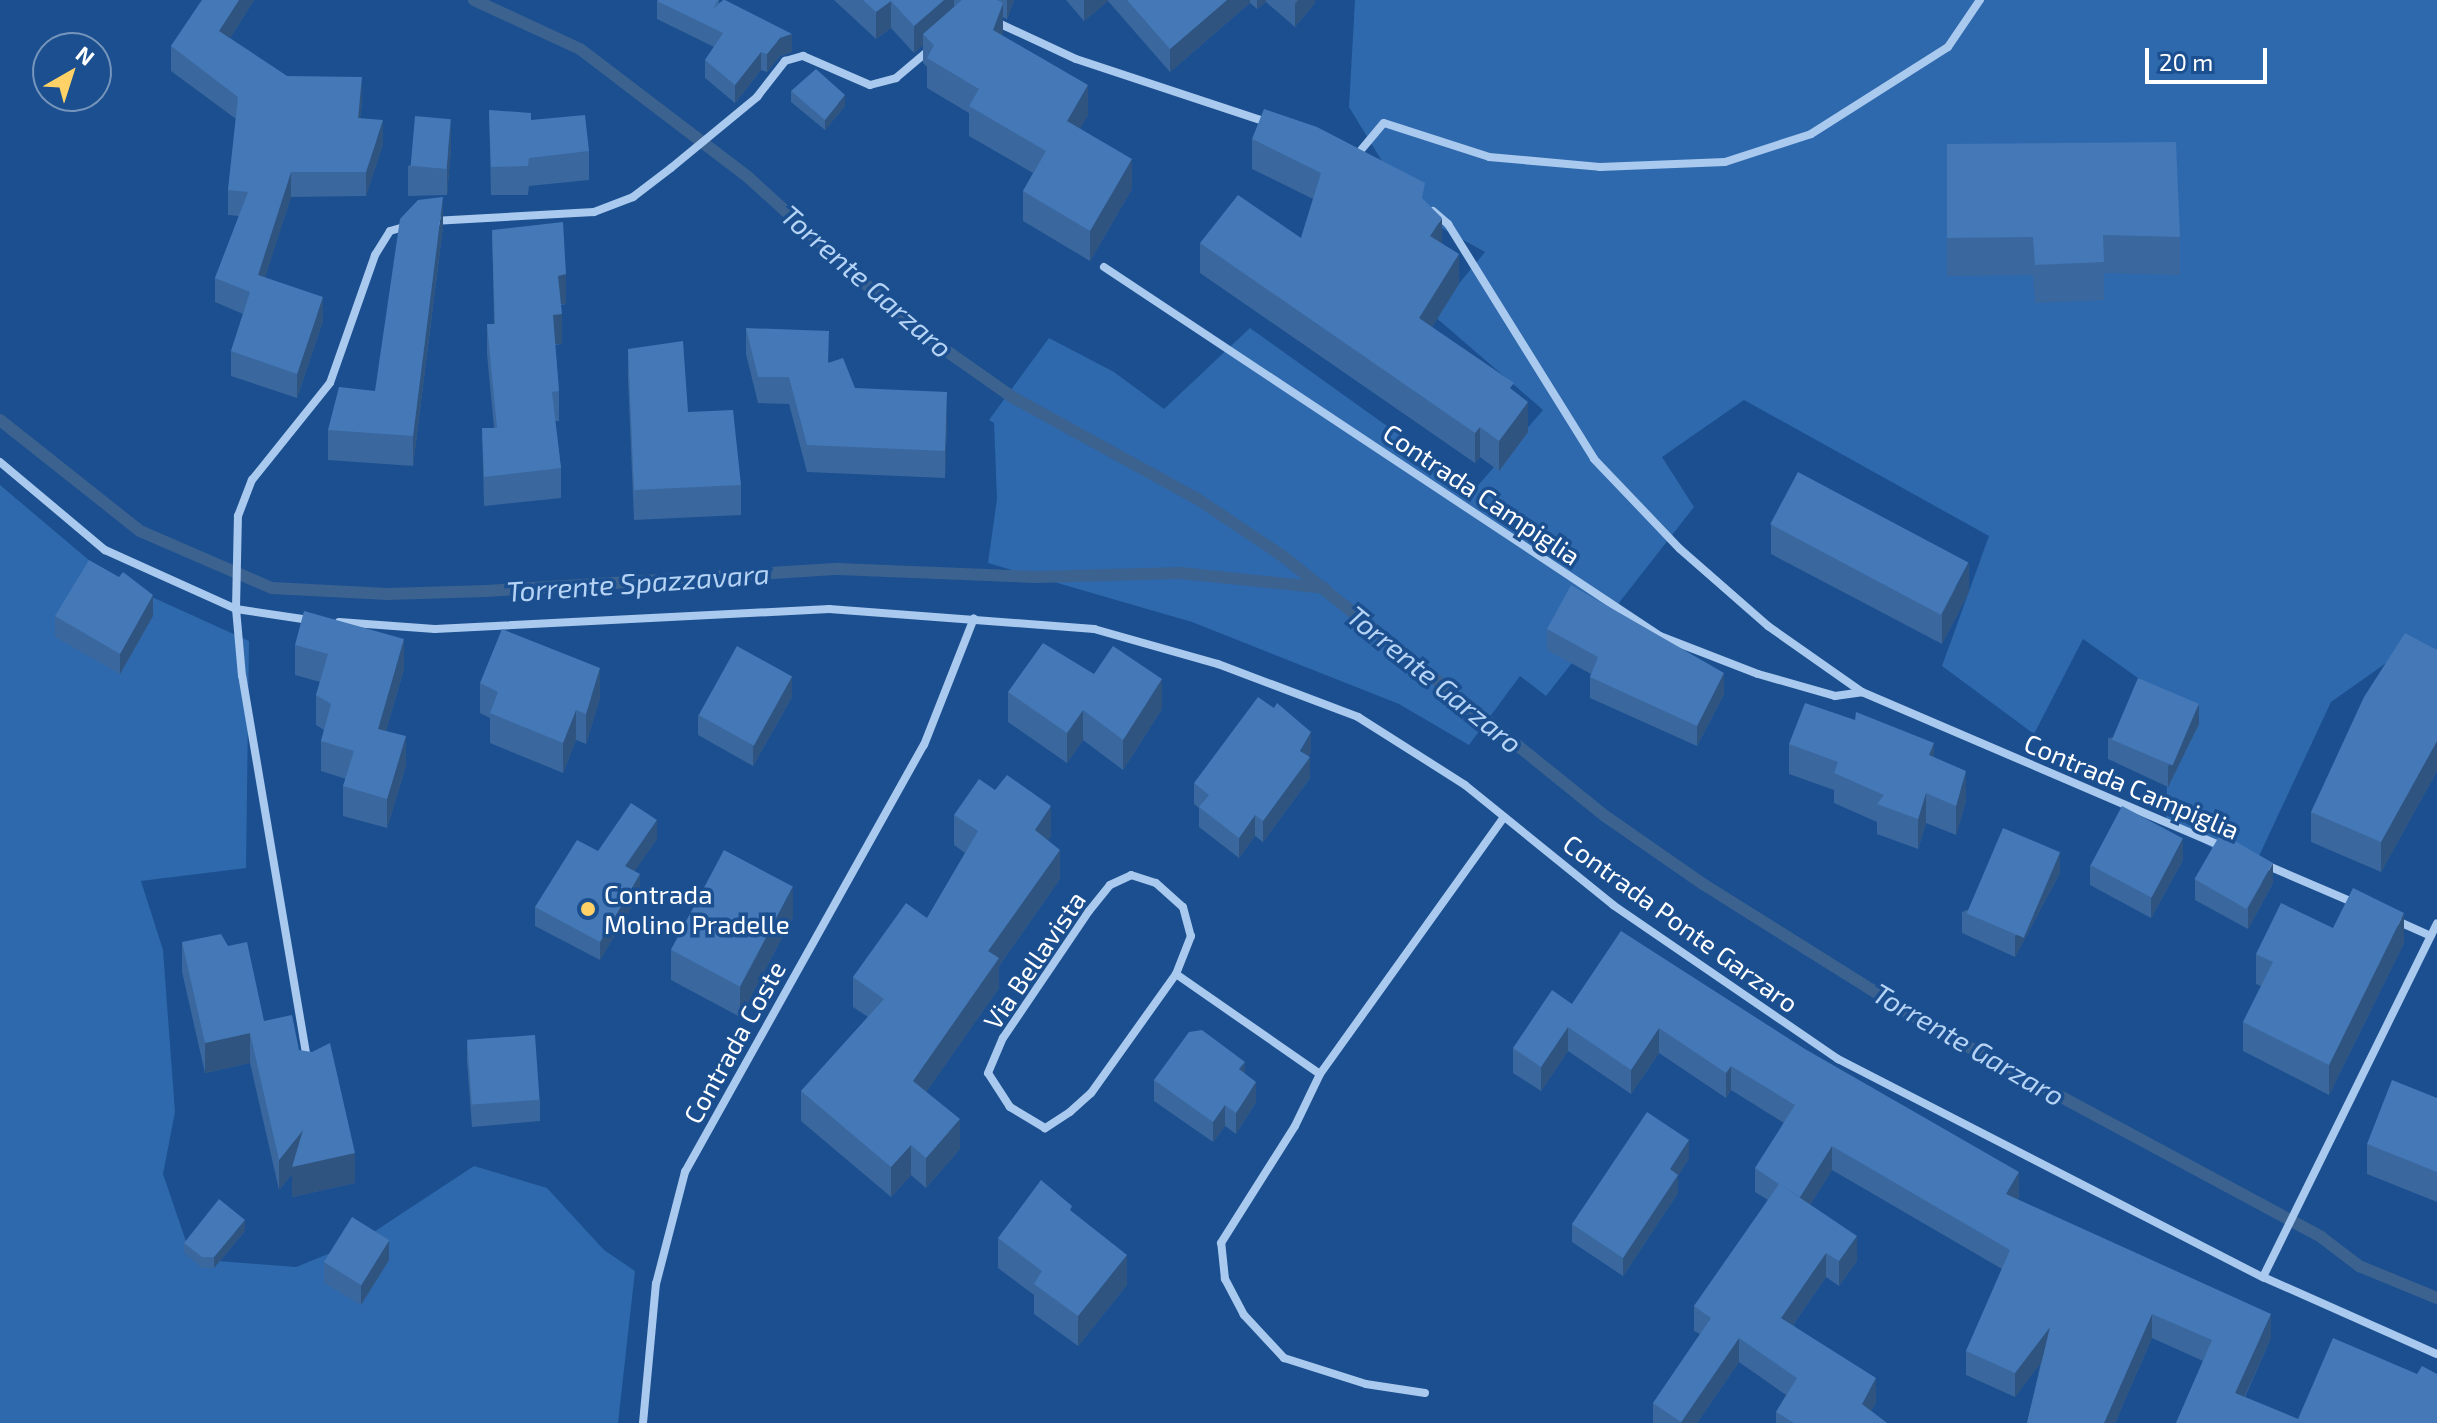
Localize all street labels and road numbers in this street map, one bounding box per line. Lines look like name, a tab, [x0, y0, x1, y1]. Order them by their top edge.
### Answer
street label: Contrada Campiglia	[1378, 417, 1586, 571]
street label: Contrada Campiglia	[2020, 727, 2244, 845]
street label: Contrada Ponte Garzaro	[1558, 827, 1804, 1019]
street label: Via Bellavista	[976, 885, 1092, 1035]
street label: Contrada Coste	[676, 955, 792, 1129]

